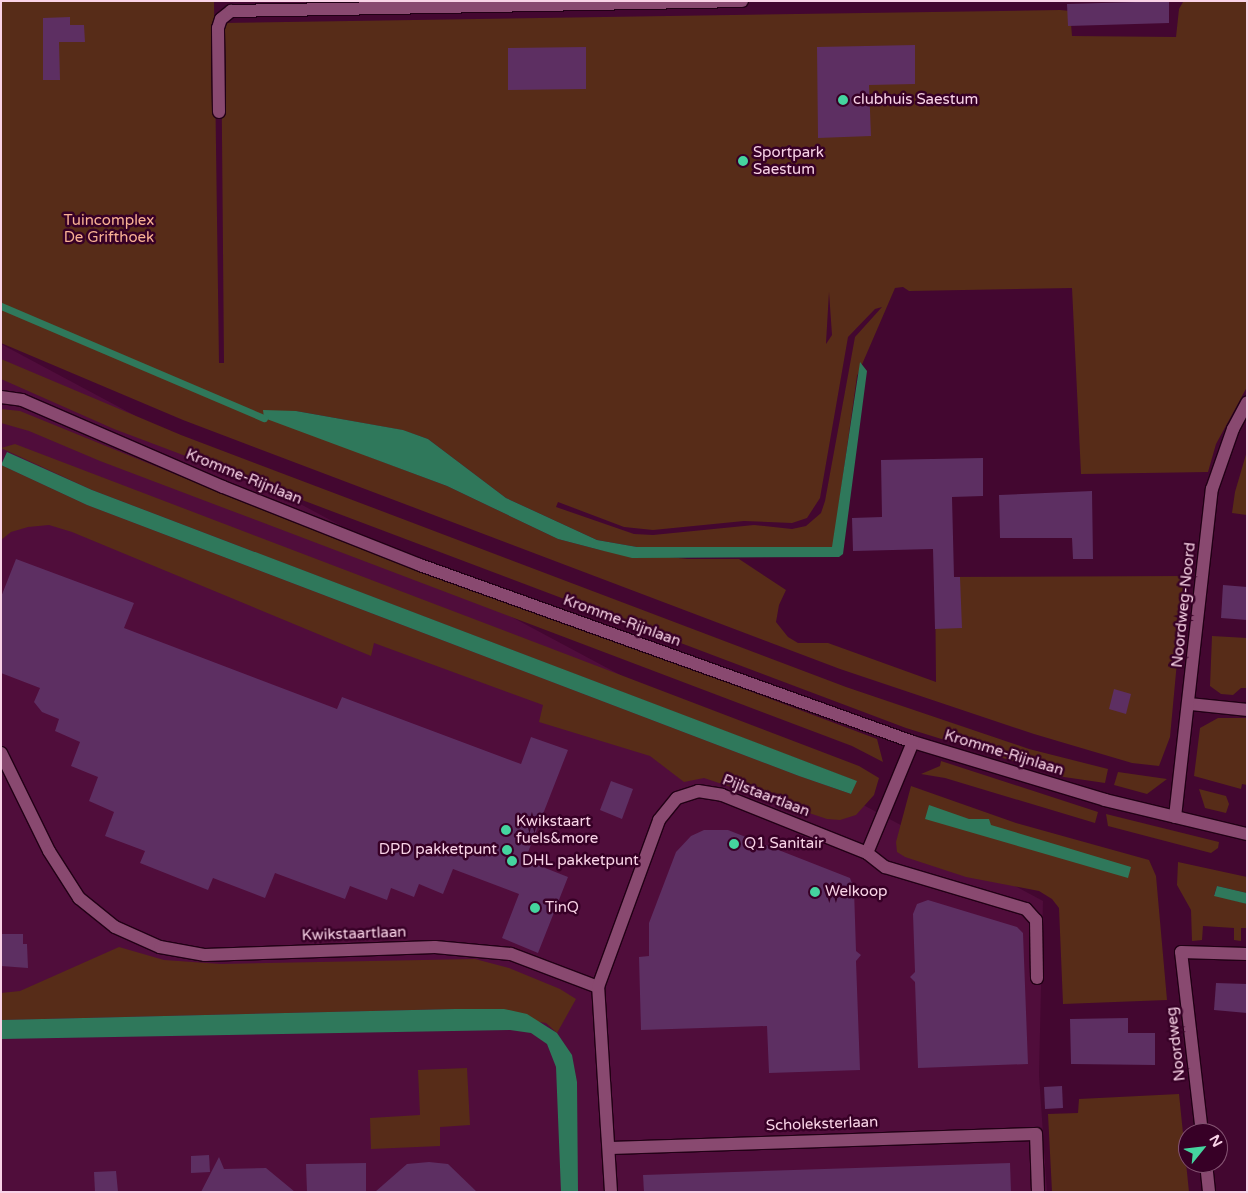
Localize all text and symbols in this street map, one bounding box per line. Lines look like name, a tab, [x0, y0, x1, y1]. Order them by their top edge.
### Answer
place label: clubhuis Saestum	[853, 91, 978, 109]
marker: clubhuis Saestum	[837, 94, 849, 106]
place label: Sportpark Saestum	[753, 143, 824, 178]
marker: Sportpark Saestum	[737, 155, 749, 167]
park label: Tuincomplex De Grifthoek	[64, 211, 154, 246]
street label: Kromme-Rijnlaan	[183, 445, 305, 509]
street label: Noordweg-Noord	[1168, 541, 1200, 669]
street label: Kromme-Rijnlaan	[561, 591, 683, 651]
street label: Kromme-Rijnlaan	[942, 726, 1066, 780]
street label: Pijlstaartlaan	[720, 771, 812, 821]
place label: Kwikstaart fuels&more	[516, 812, 598, 847]
marker: Kwikstaart fuels&more	[500, 824, 512, 836]
place label: Q1 Sanitair	[744, 835, 824, 853]
marker: Q1 Sanitair	[728, 838, 740, 850]
place label: DPD pakketpunt	[379, 841, 497, 859]
marker: DPD pakketpunt	[501, 844, 513, 856]
place label: DHL pakketpunt	[522, 852, 639, 870]
marker: DHL pakketpunt	[506, 855, 518, 867]
place label: Welkoop	[825, 883, 887, 901]
marker: Welkoop	[809, 886, 821, 898]
place label: TinQ	[545, 899, 579, 917]
marker: TinQ	[529, 902, 541, 914]
street label: Kwikstaartlaan	[301, 923, 407, 945]
street label: Noordweg	[1163, 1006, 1189, 1082]
street label: Scholeksterlaan	[765, 1113, 879, 1135]
north arrow	[1178, 1123, 1228, 1173]
text: N	[1206, 1132, 1226, 1150]

